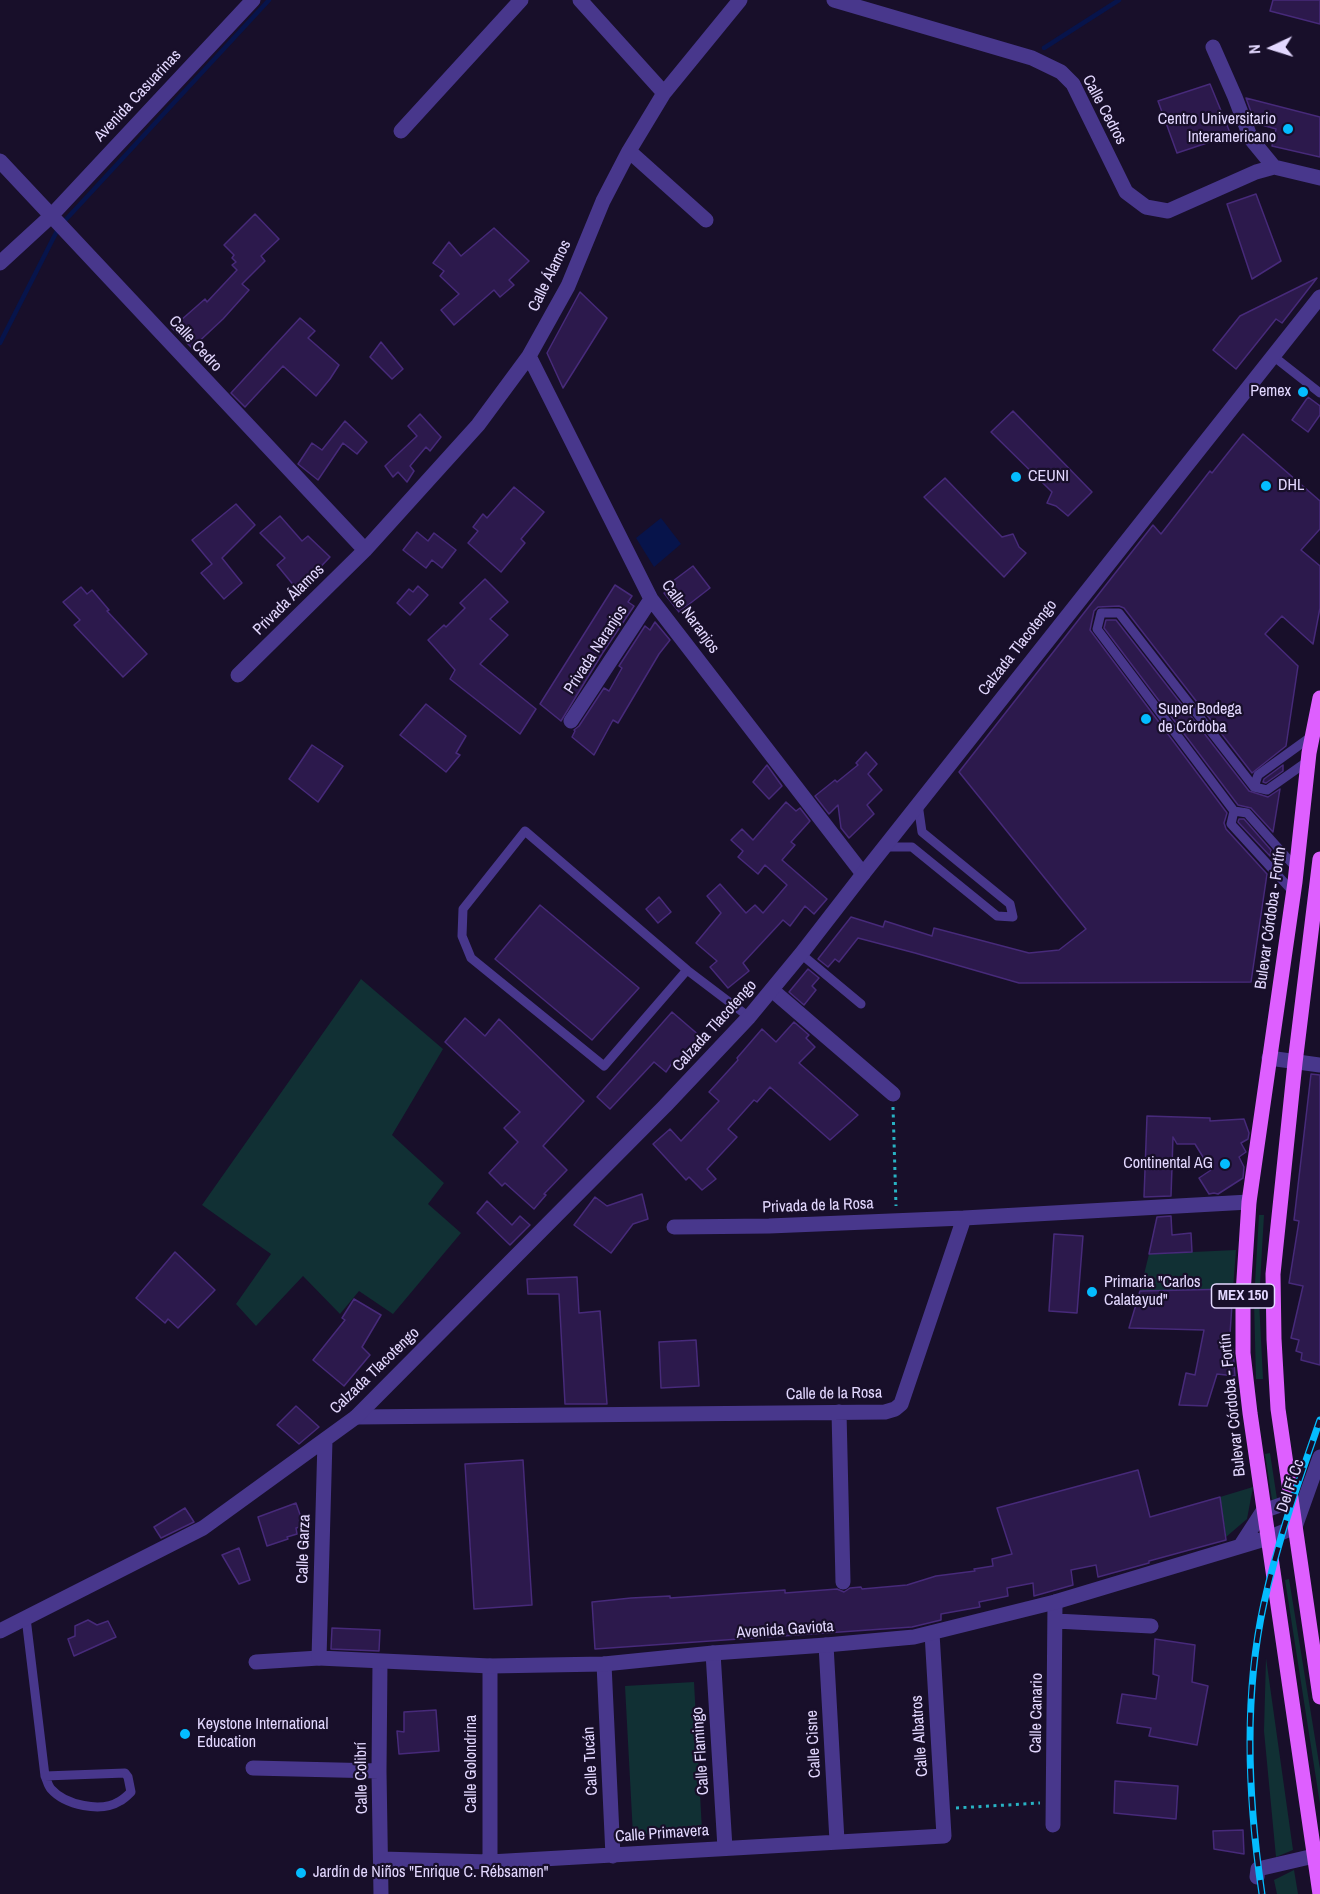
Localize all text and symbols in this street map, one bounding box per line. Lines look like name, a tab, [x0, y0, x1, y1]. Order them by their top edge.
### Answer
north arrow	[1242, 18, 1302, 78]
text: N	[1243, 44, 1265, 55]
street label: Avenida Casuarinas	[91, 46, 185, 146]
street label: Calle Cedros	[1078, 72, 1130, 148]
place label: Centro Universitario Interamericano	[1158, 110, 1276, 148]
marker: Centro Universitario Interamericano	[1281, 122, 1295, 136]
street label: Calle Álamos	[524, 237, 576, 315]
street label: Calle Cedro	[164, 312, 226, 376]
place label: Pemex	[1250, 382, 1291, 402]
marker: Pemex	[1296, 385, 1310, 399]
place label: CEUNI	[1028, 467, 1069, 487]
marker: CEUNI	[1009, 470, 1023, 484]
place label: DHL	[1278, 476, 1304, 496]
marker: DHL	[1259, 479, 1273, 493]
street label: Privada Álamos	[249, 560, 329, 640]
street label: Calle Naranjos	[657, 577, 723, 657]
street label: Calzada Tlacotengo	[975, 596, 1061, 700]
street label: Privada Naranjos	[560, 602, 632, 698]
place label: Super Bodega de Córdoba	[1158, 700, 1242, 738]
marker: Super Bodega de Córdoba	[1139, 712, 1153, 726]
street label: Bulevar Córdoba - Fortín	[1251, 845, 1291, 991]
street label: Calzada Tlacotengo	[669, 976, 761, 1076]
place label: Continental AG	[1123, 1154, 1213, 1174]
marker: Continental AG	[1218, 1157, 1232, 1171]
street label: Privada de la Rosa	[762, 1194, 874, 1218]
place label: Primaria "Carlos Calatayud"	[1104, 1273, 1201, 1311]
road number: MEX 150	[1212, 1284, 1274, 1308]
marker: Primaria "Carlos Calatayud"	[1085, 1285, 1099, 1299]
street label: Calzada Tlacotengo	[326, 1324, 424, 1418]
street label: Bulevar Córdoba - Fortín	[1216, 1333, 1250, 1477]
street label: Calle de la Rosa	[786, 1384, 882, 1404]
street label: Del Ff Cc	[1273, 1457, 1309, 1515]
street label: Calle Garza	[293, 1514, 315, 1584]
street label: Avenida Gaviota	[736, 1617, 834, 1643]
street label: Calle Canario	[1027, 1673, 1047, 1753]
street label: Calle Albatros	[908, 1695, 932, 1777]
street label: Calle Flamingo	[688, 1706, 714, 1796]
street label: Calle Cisne	[803, 1710, 825, 1778]
place label: Keystone International Education	[197, 1715, 328, 1753]
street label: Calle Golondrina	[462, 1715, 482, 1813]
street label: Calle Tucán	[580, 1726, 602, 1796]
marker: Keystone International Education	[178, 1727, 192, 1741]
street label: Calle Colibrí	[352, 1742, 372, 1814]
street label: Calle Primavera	[614, 1821, 710, 1847]
place label: Jardín de Niños "Enrique C. Rébsamen"	[313, 1863, 548, 1883]
marker: Jardín de Niños "Enrique C. Rébsamen"	[294, 1866, 308, 1880]

